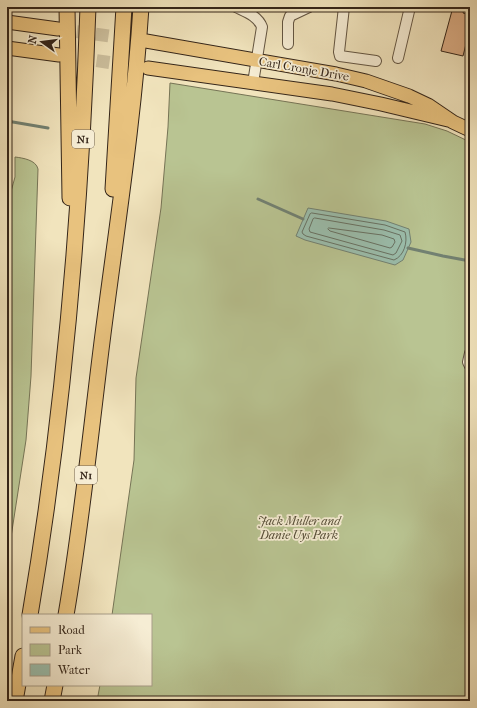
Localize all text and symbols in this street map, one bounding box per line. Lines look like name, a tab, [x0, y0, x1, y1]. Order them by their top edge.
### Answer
north arrow	[22, 22, 62, 62]
text: N	[25, 33, 40, 45]
street label: Carl Cronje Drive	[258, 54, 350, 84]
road number: N1	[72, 130, 94, 148]
road number: N1	[75, 466, 97, 484]
park label: Jack Muller and Danie Uys Park	[258, 514, 342, 542]
legend	[22, 614, 152, 686]
text: Road	[58, 623, 85, 637]
text: Park	[58, 643, 83, 657]
text: Water	[57, 663, 91, 677]

